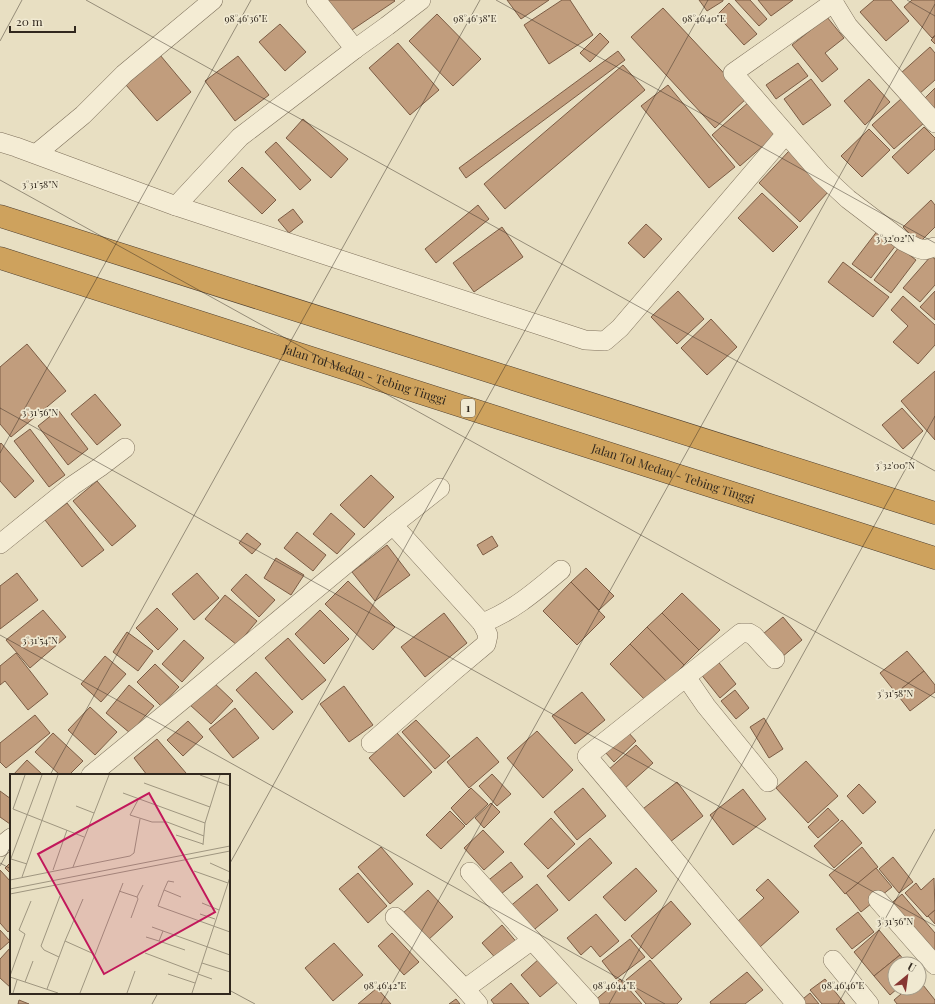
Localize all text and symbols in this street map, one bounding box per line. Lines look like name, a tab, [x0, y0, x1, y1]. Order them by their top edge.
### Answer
scale bar	[10, 8, 75, 34]
text: 98°46'36"E	[224, 11, 268, 25]
text: 98°46'38"E	[453, 11, 497, 25]
text: 98°46'40"E	[682, 11, 726, 25]
text: 20 m	[16, 13, 43, 29]
text: 3°31'58"N	[22, 177, 58, 191]
text: 3°32'02"N	[876, 231, 914, 245]
street label: Jalan Tol Medan - Tebing Tinggi	[280, 340, 449, 408]
road number: 1	[461, 399, 475, 417]
text: 3°31'56"N	[22, 405, 58, 419]
street label: Jalan Tol Medan - Tebing Tinggi	[589, 439, 758, 507]
text: 3°32'00"N	[875, 458, 915, 472]
text: 3°31'54"N	[22, 633, 58, 647]
text: 3°31'58"N	[877, 686, 913, 700]
inset map	[10, 774, 230, 994]
text: 3°31'56"N	[877, 914, 913, 928]
north arrow	[887, 956, 927, 996]
text: U	[905, 958, 919, 975]
text: 98°46'42"E	[364, 978, 406, 992]
text: 98°46'44"E	[593, 978, 635, 992]
text: 98°46'46"E	[822, 978, 864, 992]

